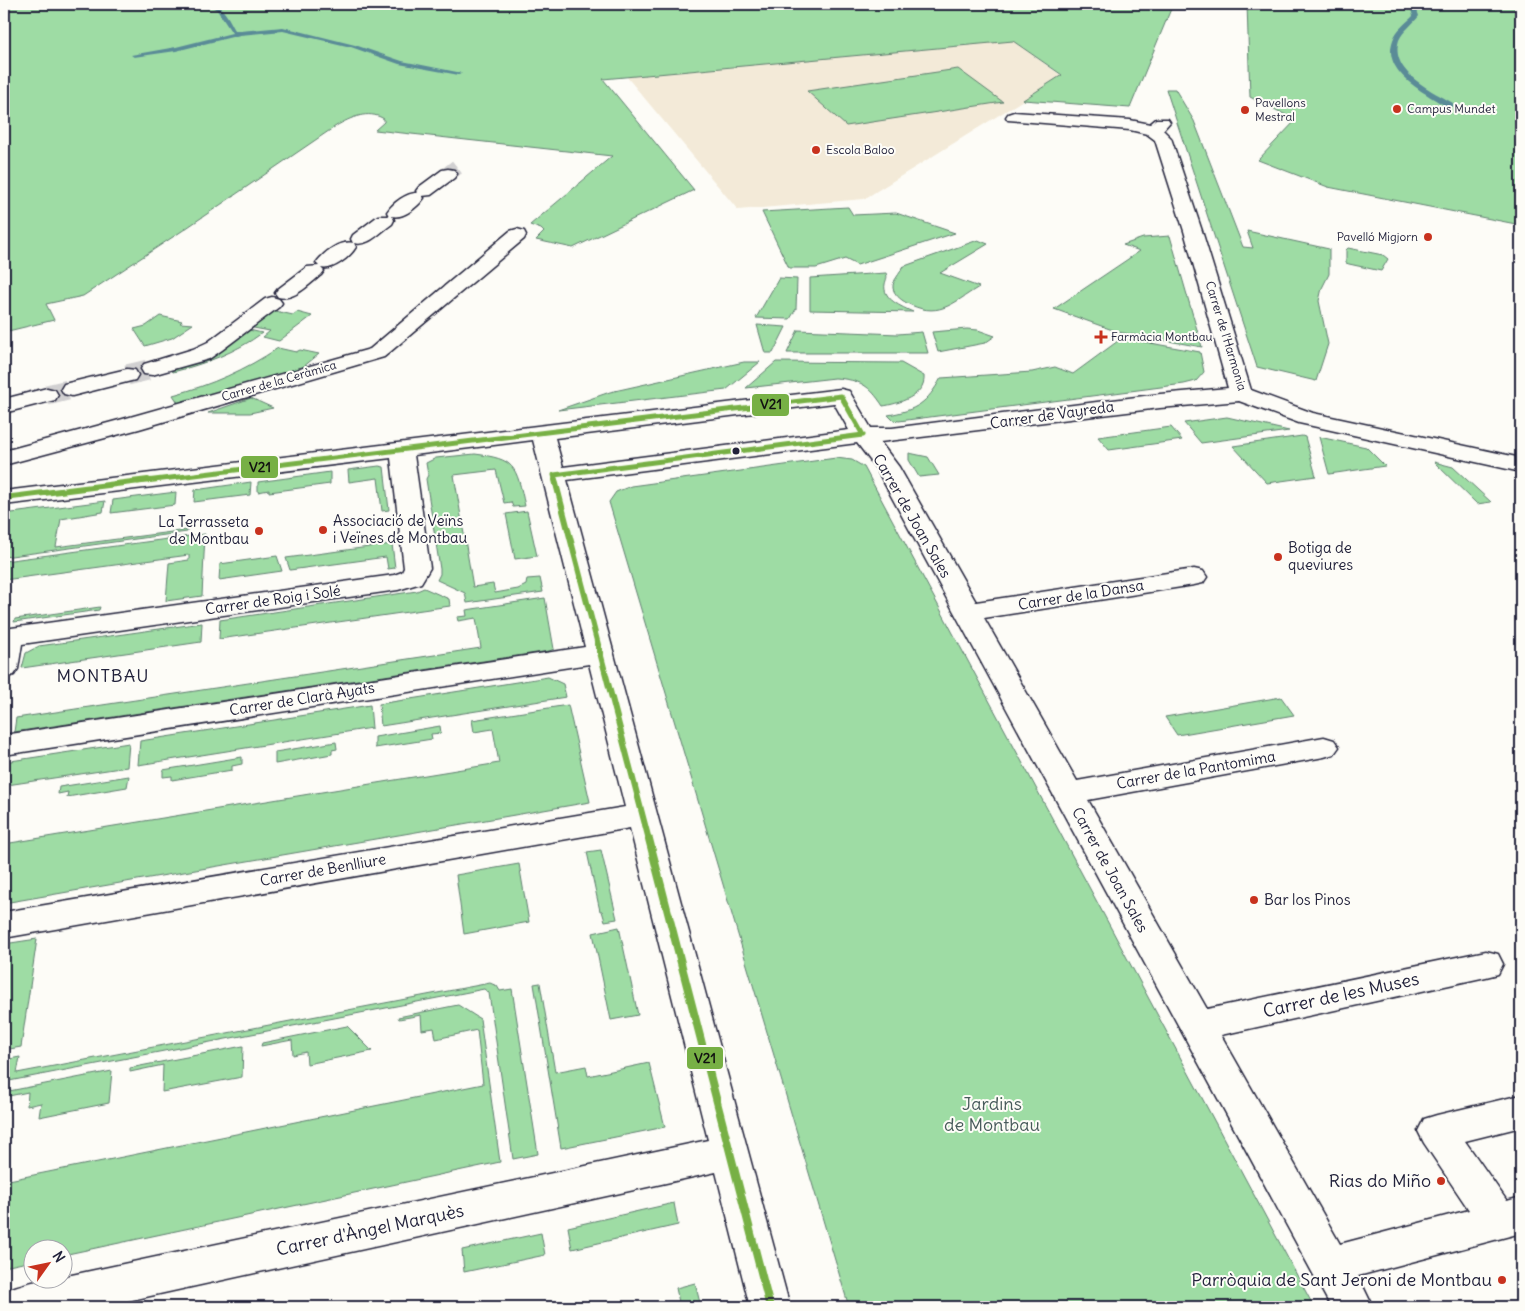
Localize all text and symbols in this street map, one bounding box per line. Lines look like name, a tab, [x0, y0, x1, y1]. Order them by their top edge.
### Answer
place label: Pavellons Mestral	[1255, 95, 1306, 124]
place label: Campus Mundet	[1407, 101, 1495, 116]
marker: Campus Mundet	[1391, 103, 1403, 115]
marker: Pavellons Mestral	[1239, 104, 1251, 116]
place label: Escola Baloo	[826, 142, 895, 157]
marker: Escola Baloo	[810, 144, 822, 156]
place label: Pavelló Migjorn	[1337, 229, 1418, 244]
marker: Pavelló Migjorn	[1422, 231, 1434, 243]
street label: Carrer de l'Harmonia	[1203, 279, 1250, 393]
place label: Farmàcia Montbau	[1111, 329, 1213, 344]
marker: Farmàcia Montbau	[1095, 331, 1107, 343]
street label: Carrer de la Ceràmica	[220, 357, 338, 404]
line badge: V21	[751, 393, 790, 417]
text: V21	[760, 395, 782, 413]
street label: Carrer de Vayreda	[989, 396, 1116, 433]
unlabelled marker	[731, 446, 741, 456]
street label: Carrer de Joan Sales	[869, 450, 956, 581]
line badge: V21	[240, 455, 279, 479]
text: V21	[249, 458, 271, 476]
place label: Associació de Veïns i Veïnes de Montbau	[333, 511, 468, 547]
place label: La Terrasseta de Montbau	[158, 512, 249, 548]
marker: Associació de Veïns i Veïnes de Montbau	[317, 524, 329, 536]
marker: La Terrasseta de Montbau	[253, 525, 265, 537]
place label: Botiga de queviures	[1288, 538, 1353, 574]
marker: Botiga de queviures	[1272, 551, 1284, 563]
street label: Carrer de la Dansa	[1017, 575, 1146, 614]
street label: Carrer de Roig i Solé	[204, 581, 342, 618]
district label: MONTBAU	[56, 664, 150, 687]
street label: Carrer de Clarà Ayats	[228, 678, 376, 719]
street label: Carrer de la Pantomima	[1115, 746, 1277, 793]
street label: Carrer de Joan Sales	[1068, 804, 1153, 936]
street label: Carrer de Benlliure	[258, 849, 387, 890]
place label: Bar los Pinos	[1264, 890, 1351, 909]
marker: Bar los Pinos	[1248, 894, 1260, 906]
street label: Carrer de les Muses	[1261, 967, 1421, 1022]
line badge: V21	[686, 1046, 724, 1070]
text: V21	[694, 1049, 716, 1067]
park label: Jardins de Montbau	[944, 1092, 1040, 1136]
place label: Rias do Miño	[1329, 1169, 1431, 1192]
marker: Rias do Miño	[1435, 1175, 1447, 1187]
street label: Carrer d'Àngel Marquès	[274, 1198, 466, 1261]
north arrow	[22, 1238, 72, 1288]
text: N	[49, 1248, 69, 1266]
place label: Parròquia de Sant Jeroni de Montbau	[1191, 1268, 1492, 1291]
marker: Parròquia de Sant Jeroni de Montbau	[1496, 1274, 1508, 1286]

